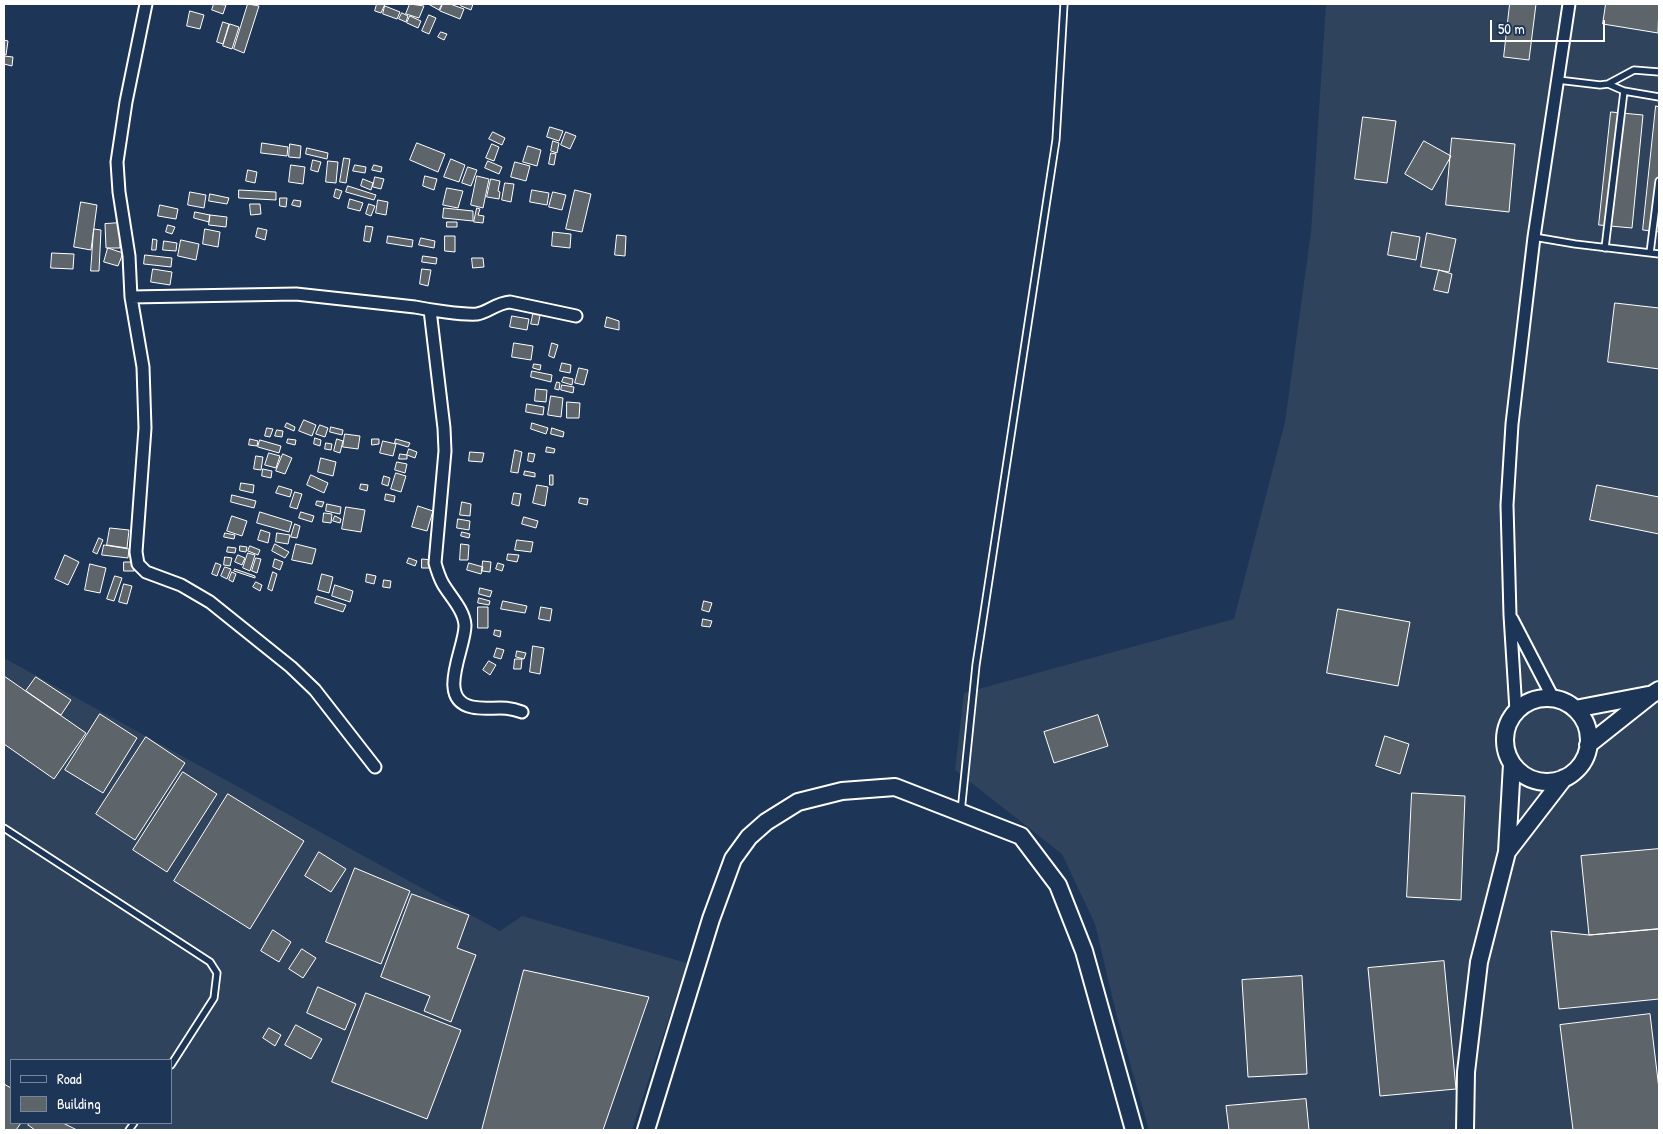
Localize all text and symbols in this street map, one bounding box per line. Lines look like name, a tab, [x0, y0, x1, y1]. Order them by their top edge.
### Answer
scale bar	[1493, 10, 1608, 42]
text: 50 m	[1498, 18, 1525, 39]
legend	[10, 1059, 172, 1124]
text: Road	[57, 1068, 82, 1089]
text: Building	[57, 1093, 101, 1114]

